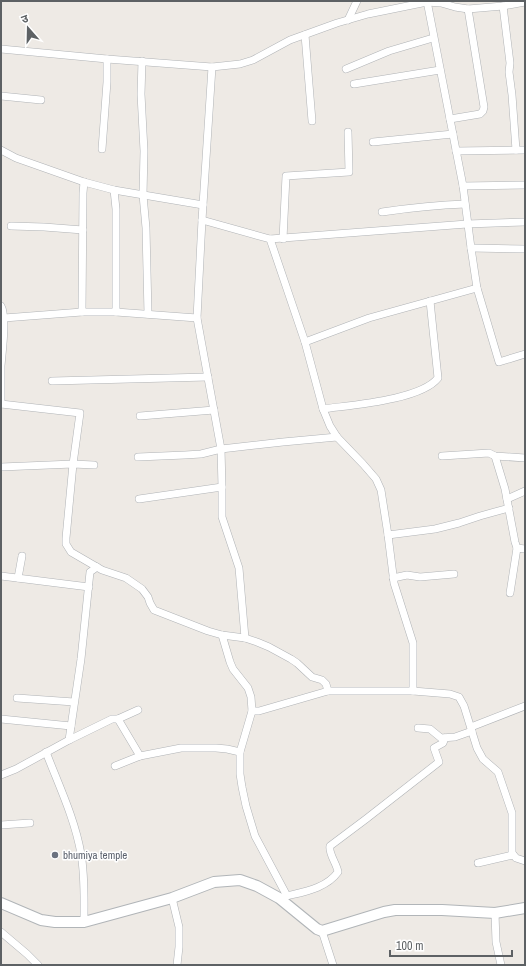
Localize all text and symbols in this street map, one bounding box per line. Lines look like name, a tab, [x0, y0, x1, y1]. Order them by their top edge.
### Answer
north arrow	[8, 8, 48, 48]
text: उ	[19, 11, 31, 26]
place label: bhumiya temple	[63, 848, 127, 862]
marker: bhumiya temple	[50, 850, 60, 860]
scale bar	[390, 932, 512, 958]
text: 100 m	[396, 938, 423, 954]

